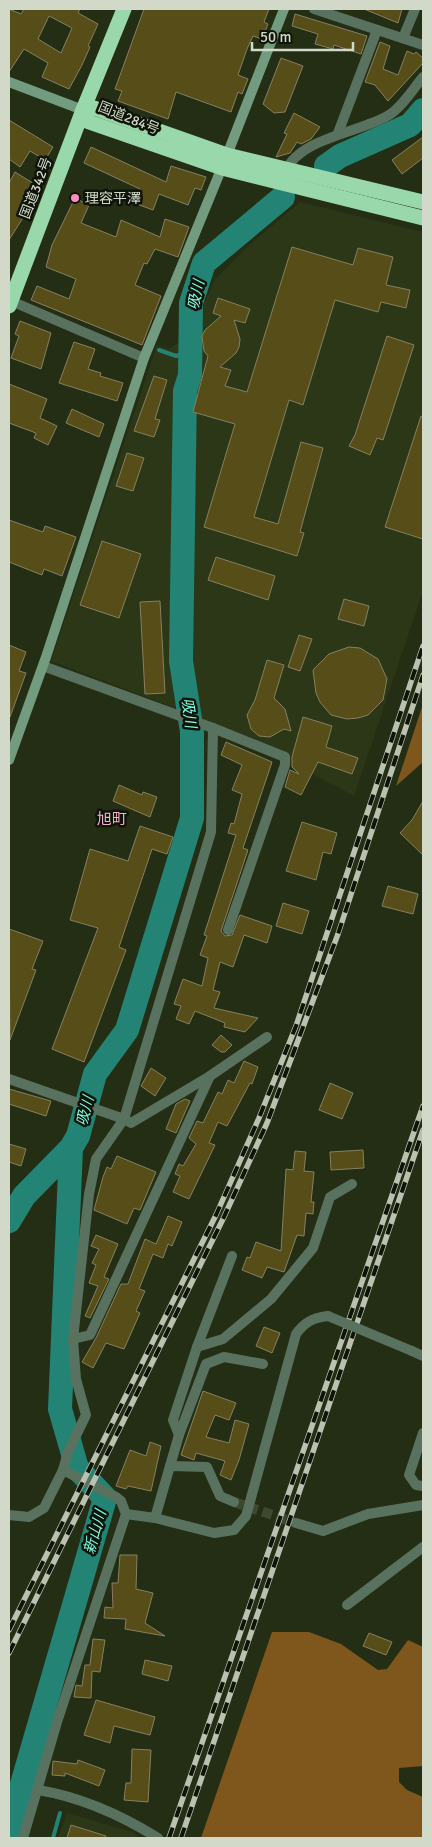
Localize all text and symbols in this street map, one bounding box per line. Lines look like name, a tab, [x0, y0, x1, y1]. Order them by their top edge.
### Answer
scale bar	[252, 20, 353, 52]
text: 50 m	[260, 28, 291, 46]
street label: 国道284号	[96, 98, 162, 138]
street label: 国道342号	[16, 155, 56, 221]
place label: 理容平澤	[85, 190, 141, 207]
marker: 理容平澤	[69, 192, 81, 204]
water label: 吸川	[184, 276, 209, 312]
water label: 吸川	[178, 697, 200, 731]
district label: 旭町	[97, 810, 127, 828]
water label: 吸川	[72, 1092, 98, 1128]
water label: 新山川	[80, 1506, 110, 1556]

